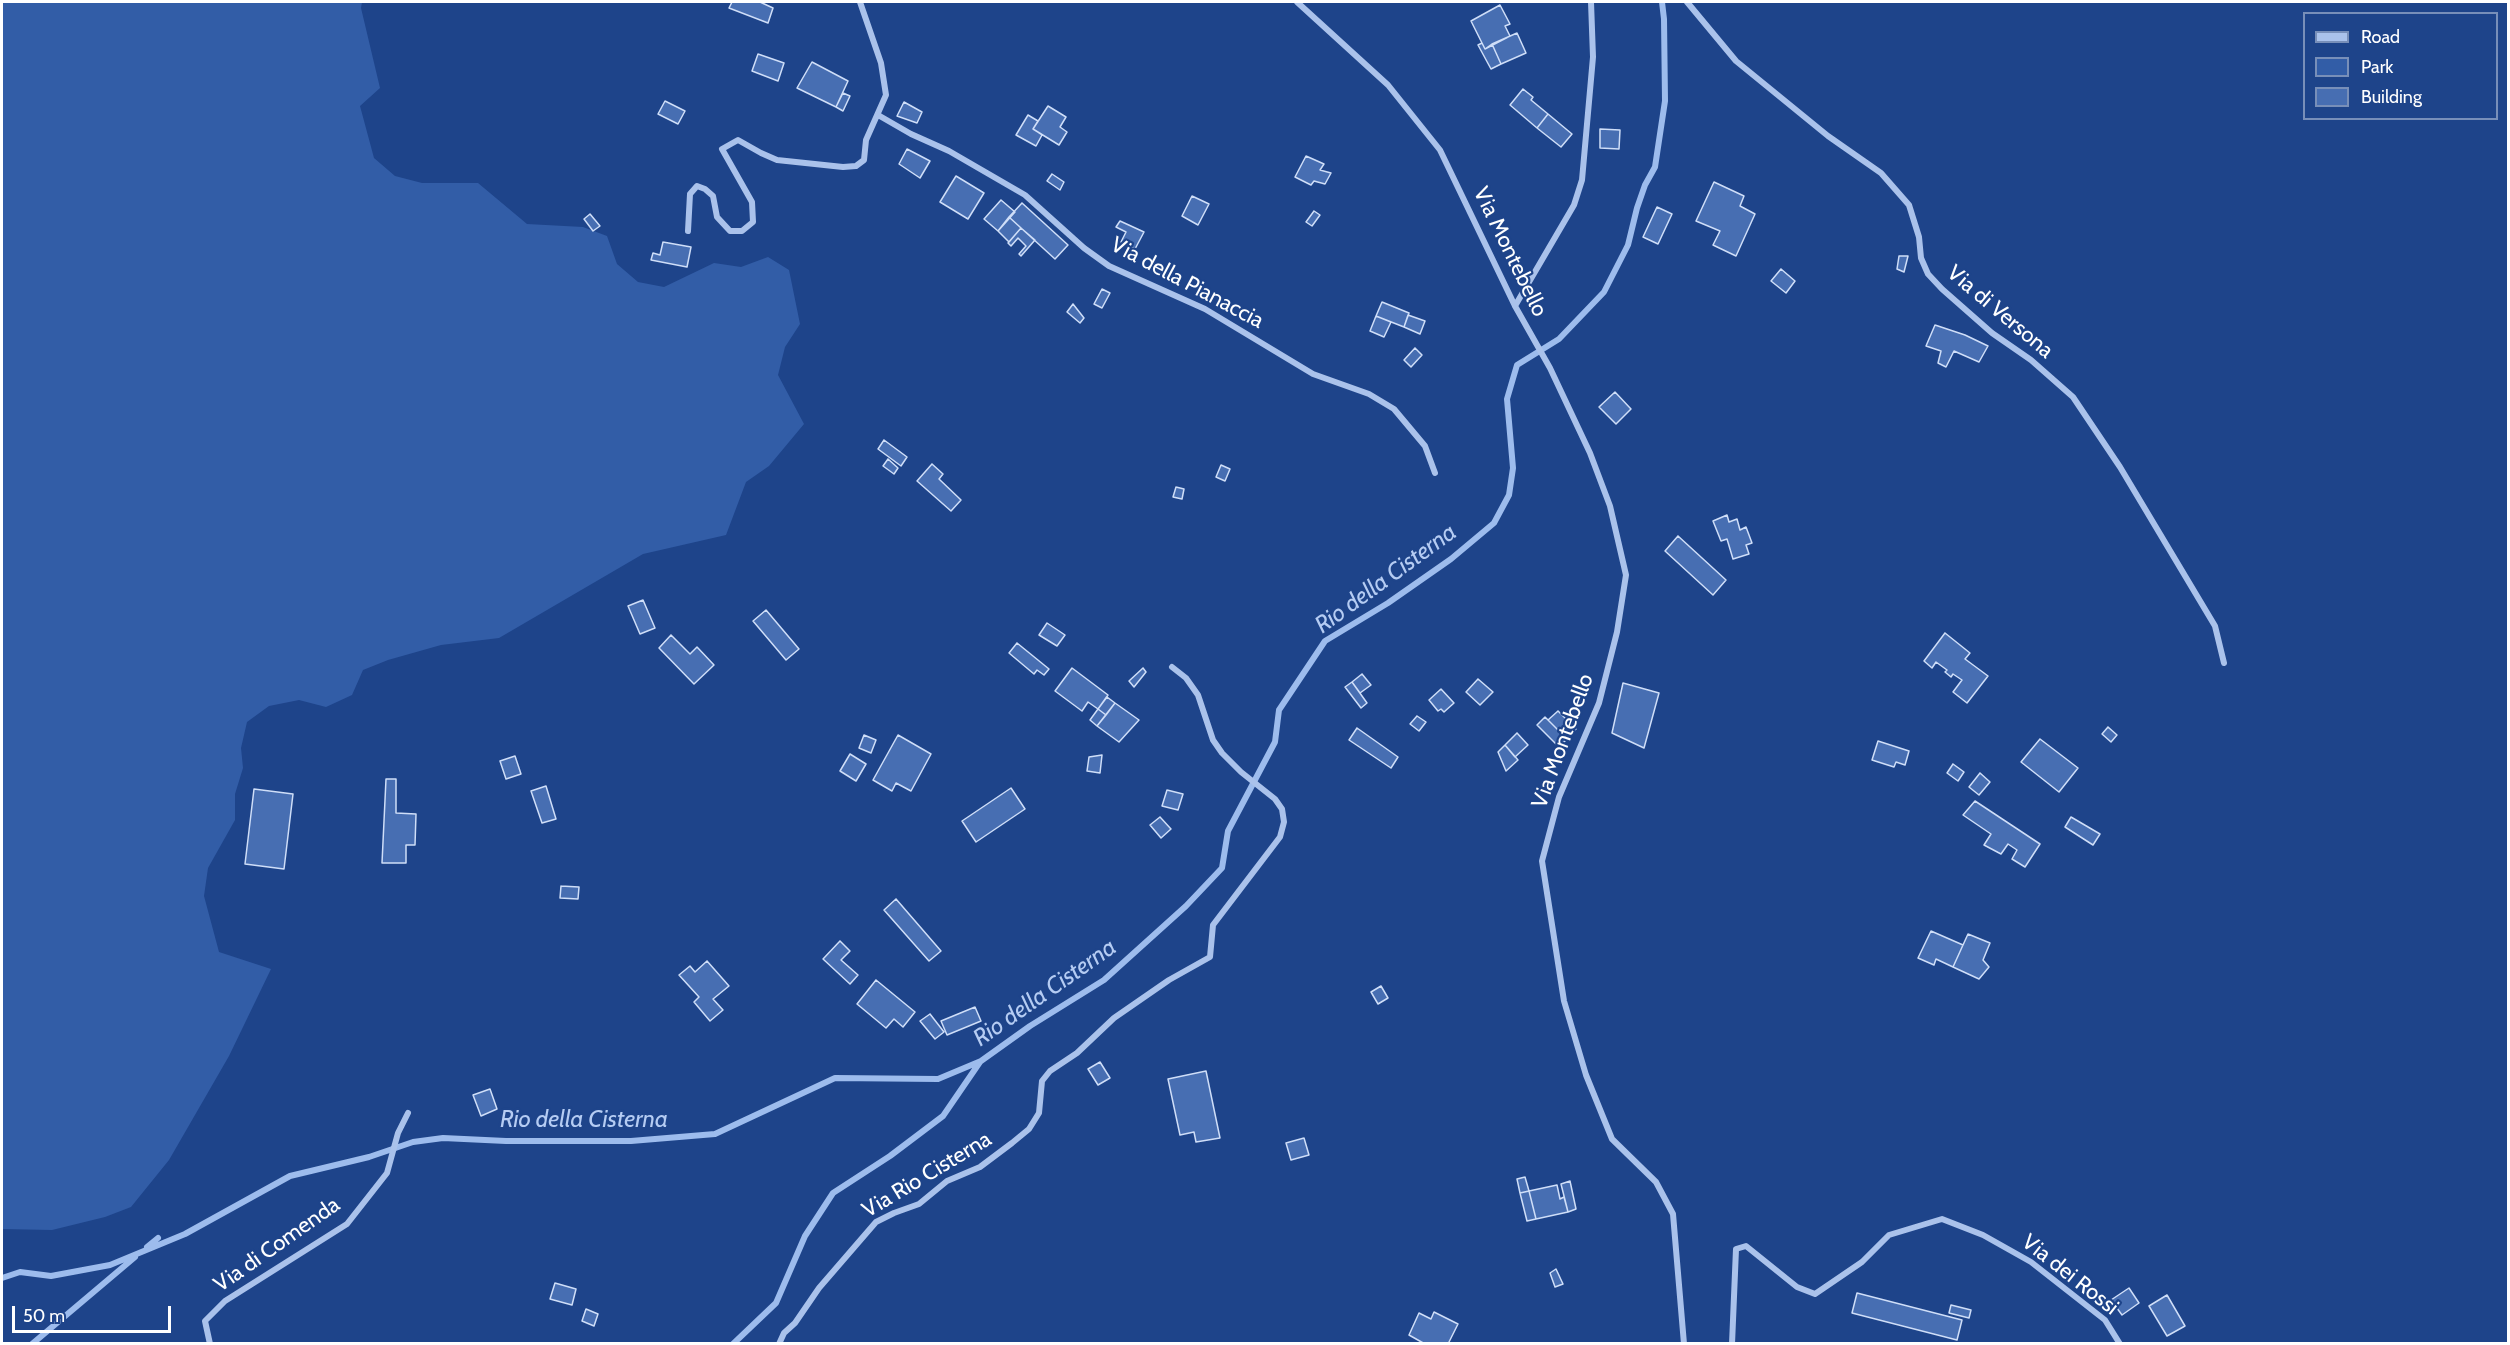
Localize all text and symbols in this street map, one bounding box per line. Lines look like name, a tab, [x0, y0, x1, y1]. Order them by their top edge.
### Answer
legend	[2303, 12, 2498, 120]
text: Road	[2361, 26, 2400, 48]
text: Park	[2361, 56, 2393, 78]
text: Building	[2361, 86, 2422, 108]
street label: Via Montebello	[1467, 183, 1553, 321]
street label: Via della Pianaccia	[1106, 232, 1268, 334]
street label: Via di Versona	[1941, 260, 2059, 364]
water label: Rio della Cisterna	[1310, 518, 1462, 640]
street label: Via Montebello	[1527, 670, 1599, 812]
water label: Rio della Cisterna	[968, 933, 1122, 1053]
water label: Rio della Cisterna	[500, 1106, 668, 1134]
street label: Via Rio Cisterna	[858, 1126, 996, 1224]
street label: Via di Comenda	[209, 1192, 345, 1298]
street label: Via dei Rossi	[2016, 1229, 2124, 1321]
scale bar	[15, 1294, 174, 1332]
text: 50 m	[23, 1305, 65, 1327]

